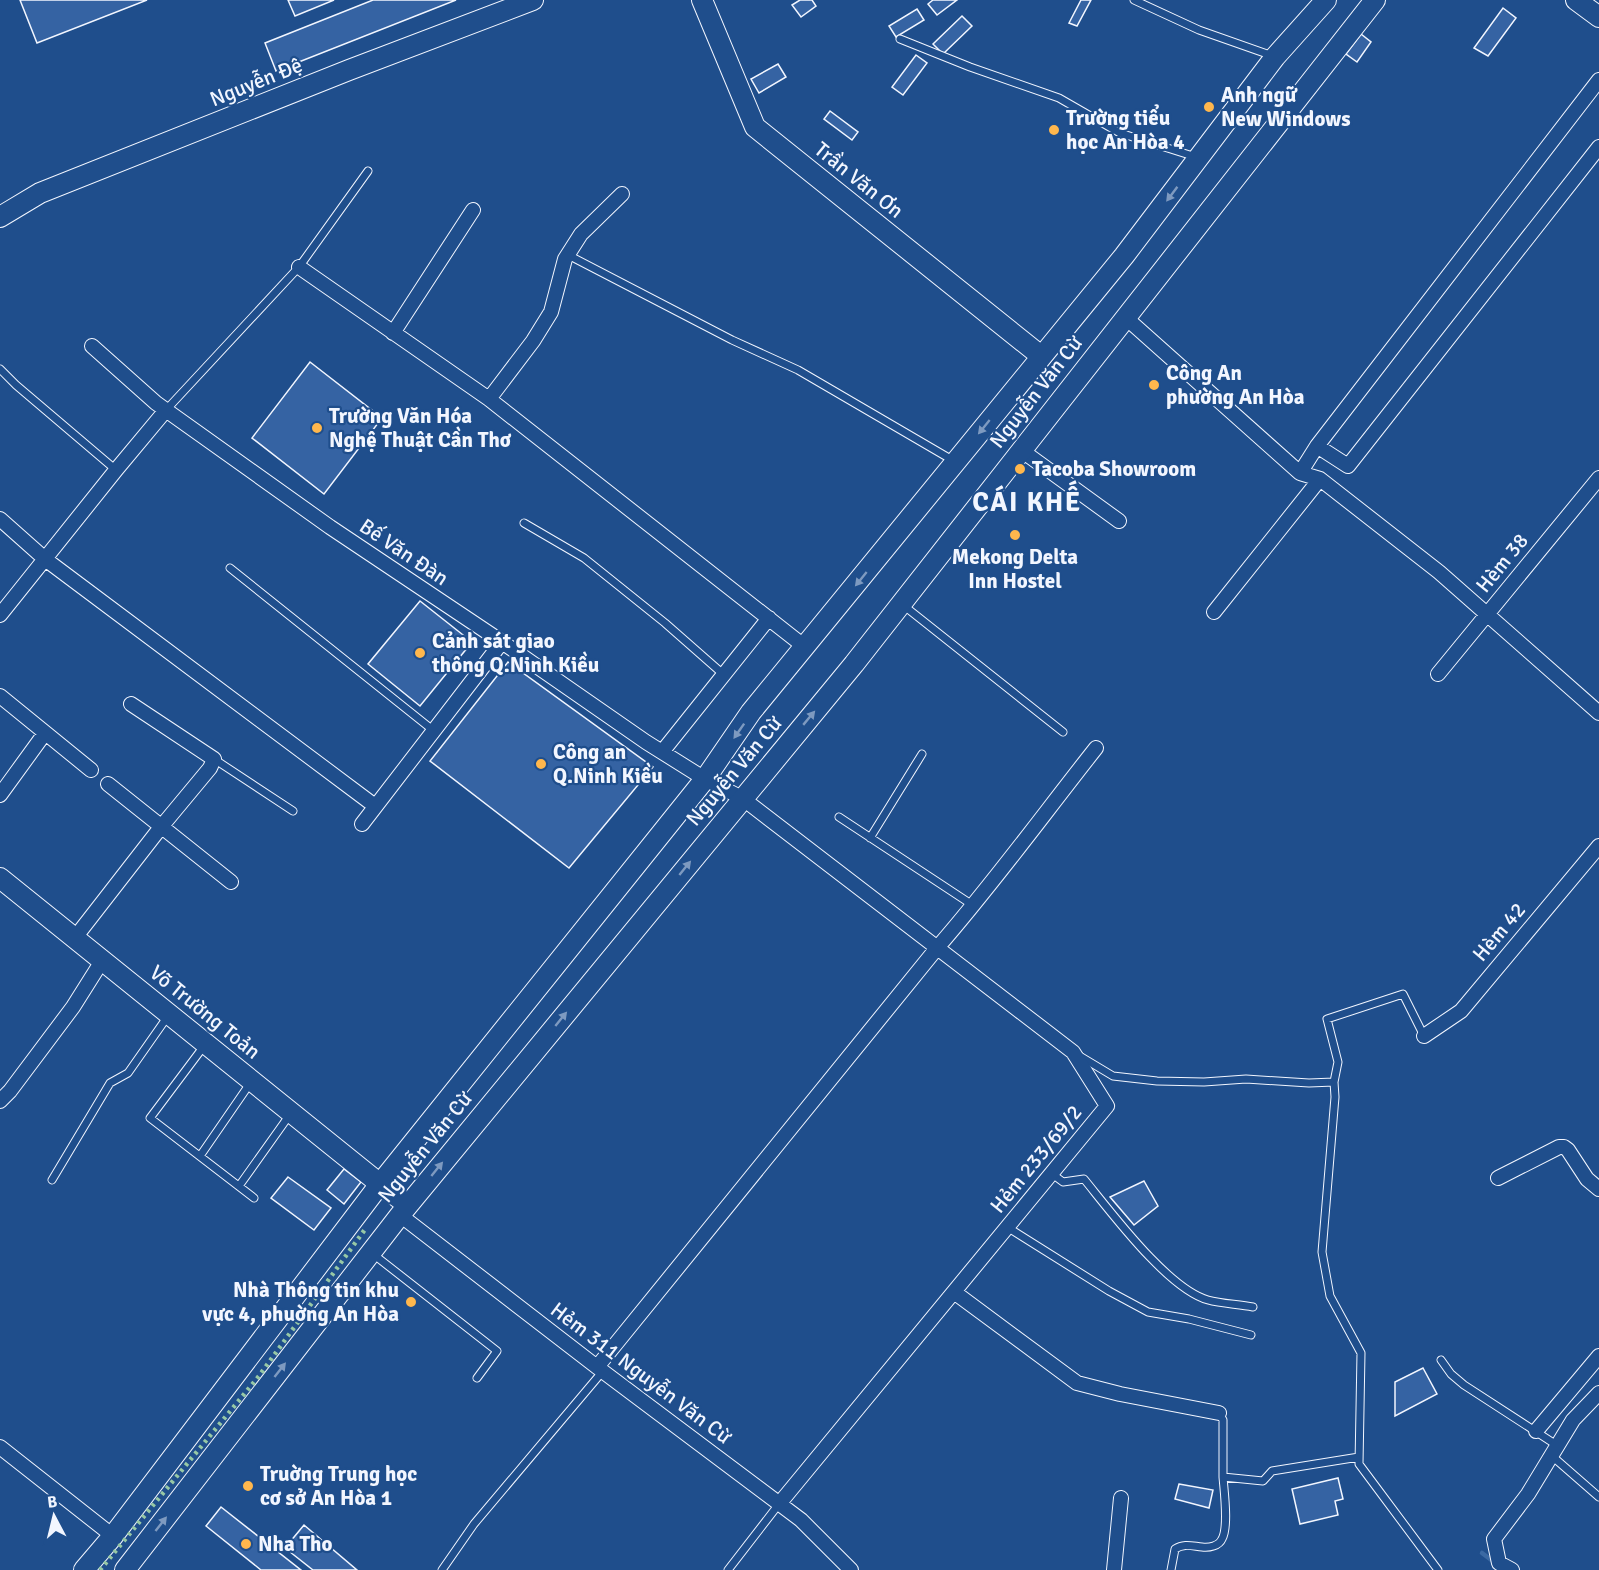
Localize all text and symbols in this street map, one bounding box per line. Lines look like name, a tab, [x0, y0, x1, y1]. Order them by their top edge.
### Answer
street label: Nguyễn Đệ	[206, 52, 306, 112]
place label: Anh ngữ New Windows	[1221, 82, 1351, 132]
marker: Anh ngữ New Windows	[1202, 100, 1216, 114]
place label: Trường tiểu học An Hòa 4	[1066, 104, 1185, 155]
marker: Trường tiểu học An Hòa 4	[1047, 123, 1061, 137]
street label: Trần Văn Ơn	[809, 136, 909, 224]
one-way arrow	[1166, 186, 1178, 201]
street label: Nguyễn Văn Cừ	[984, 330, 1089, 453]
place label: Công An phường An Hòa	[1166, 360, 1305, 410]
marker: Công An phường An Hòa	[1147, 378, 1161, 392]
place label: Trường Văn Hóa Nghệ Thuật Cần Thơ	[329, 403, 512, 453]
one-way arrow	[978, 420, 990, 435]
marker: Trường Văn Hóa Nghệ Thuật Cần Thơ	[310, 421, 324, 435]
place label: Tacoba Showroom	[1032, 456, 1196, 482]
marker: Tacoba Showroom	[1013, 462, 1027, 476]
district label: CÁI KHẾ	[972, 480, 1082, 519]
street label: Bế Văn Đàn	[355, 513, 453, 591]
marker: Mekong Delta Inn Hostel	[1008, 528, 1022, 542]
street label: Hèm 38	[1470, 528, 1534, 598]
place label: Mekong Delta Inn Hostel	[952, 544, 1078, 594]
one-way arrow	[855, 571, 867, 586]
place label: Cảnh sát giao thông Q.Ninh Kiều	[431, 628, 599, 678]
marker: Cảnh sát giao thông Q.Ninh Kiều	[413, 646, 427, 660]
street label: Nguyễn Văn Cừ	[681, 710, 788, 831]
one-way arrow	[803, 710, 816, 726]
one-way arrow	[733, 722, 745, 738]
place label: Công an Q.Ninh Kiều	[553, 739, 663, 789]
marker: Công an Q.Ninh Kiều	[534, 757, 548, 771]
one-way arrow	[678, 861, 691, 876]
street label: Hèm 42	[1467, 897, 1531, 967]
street label: Võ Trường Toản	[144, 959, 266, 1065]
one-way arrow	[554, 1012, 567, 1027]
street label: Nguyễn Văn Cừ	[372, 1085, 478, 1208]
street label: Hẻm 233/69/2	[984, 1100, 1088, 1218]
one-way arrow	[431, 1162, 443, 1177]
place label: Nhà Thông tin khu vực 4, phuờng An Hòa	[201, 1277, 399, 1327]
marker: Nhà Thông tin khu vực 4, phuờng An Hòa	[404, 1295, 418, 1309]
street label: Hẻm 311 Nguyễn Văn Cừ	[545, 1296, 738, 1450]
one-way arrow	[274, 1362, 286, 1377]
place label: Truờng Trung học cơ sở An Hòa 1	[260, 1461, 417, 1511]
marker: Truờng Trung học cơ sở An Hòa 1	[241, 1479, 255, 1493]
north arrow	[24, 1486, 84, 1546]
text: B	[46, 1492, 59, 1513]
one-way arrow	[155, 1516, 167, 1532]
place label: Nha Tho	[258, 1531, 333, 1557]
marker: Nha Tho	[239, 1537, 253, 1551]

